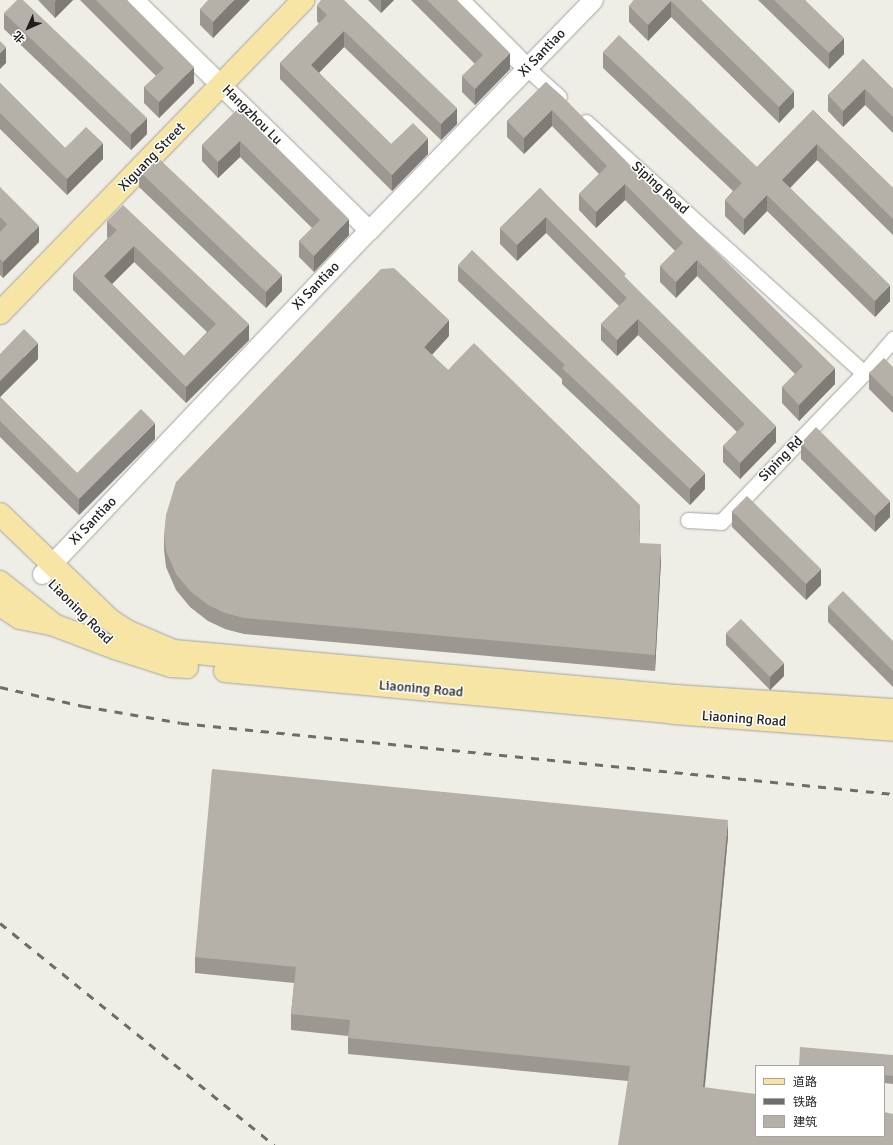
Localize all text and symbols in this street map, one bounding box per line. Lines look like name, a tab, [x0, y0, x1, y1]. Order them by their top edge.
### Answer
north arrow	[8, 8, 48, 48]
street label: Xi Santiao	[515, 25, 569, 81]
text: 北	[11, 28, 28, 45]
street label: Hangzhou Lu	[218, 81, 286, 149]
street label: Xiguang Street	[115, 119, 189, 195]
street label: Siping Road	[628, 158, 692, 218]
street label: Xi Santiao	[289, 258, 343, 314]
street label: Siping Rd	[755, 433, 807, 485]
street label: Xi Santiao	[66, 493, 120, 549]
street label: Liaoning Road	[44, 576, 116, 648]
street label: Liaoning Road	[378, 677, 464, 701]
street label: Liaoning Road	[701, 708, 787, 730]
legend	[755, 1065, 885, 1137]
text: 道路	[793, 1075, 817, 1090]
text: 铁路	[793, 1095, 817, 1110]
text: 建筑	[793, 1115, 817, 1130]

